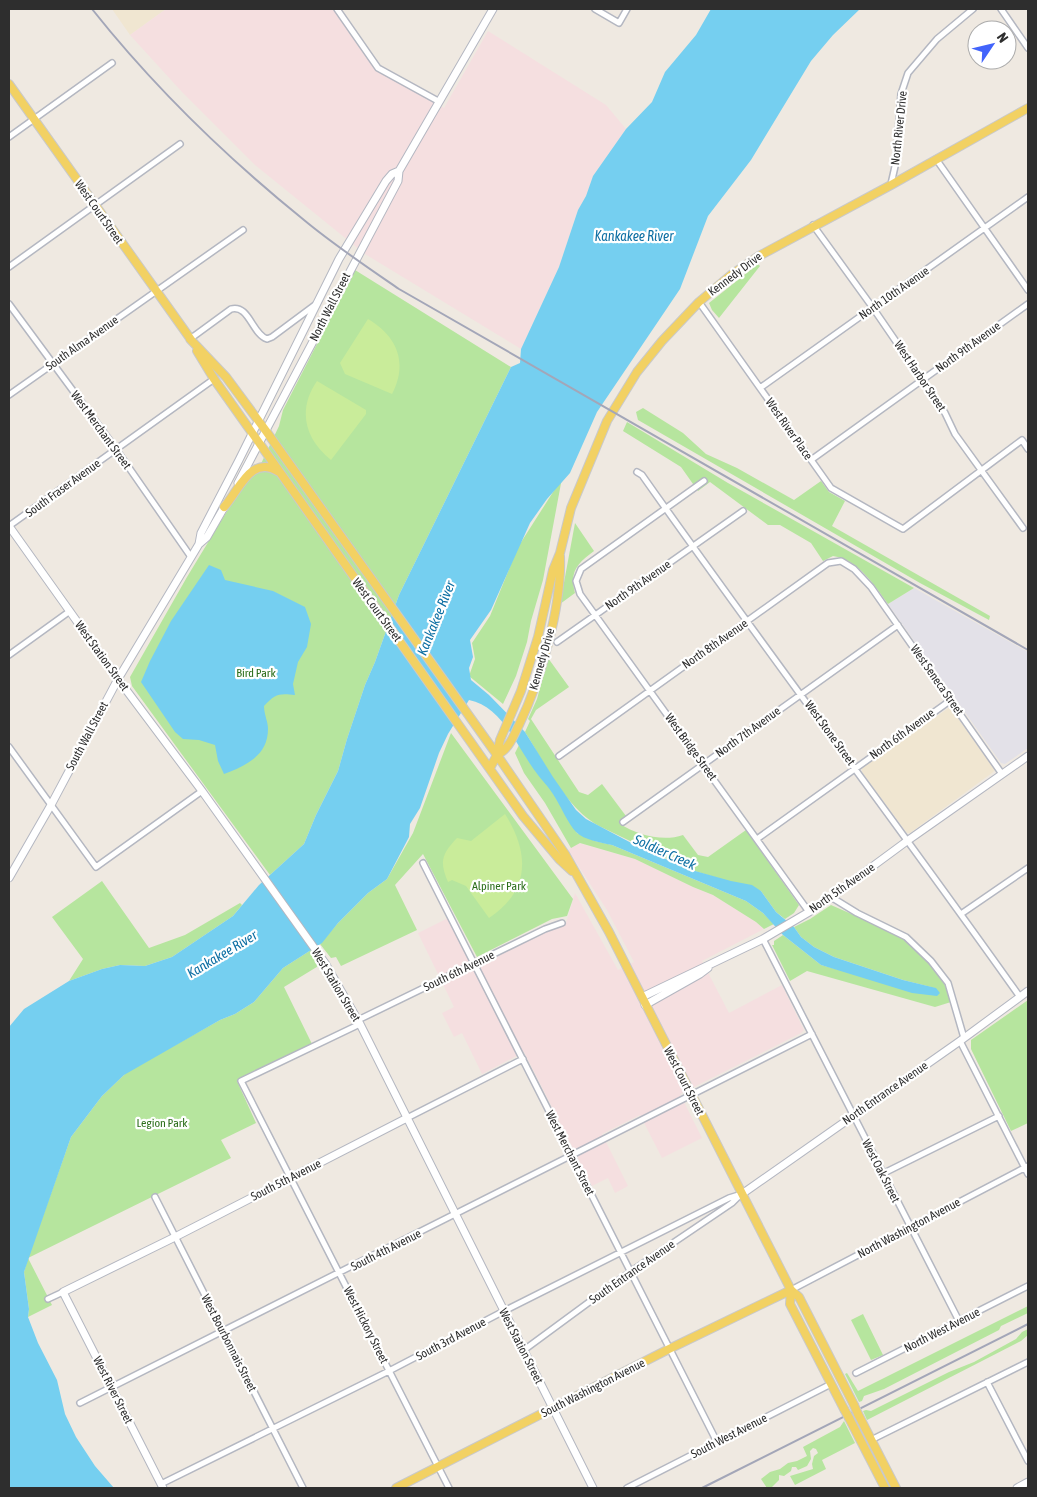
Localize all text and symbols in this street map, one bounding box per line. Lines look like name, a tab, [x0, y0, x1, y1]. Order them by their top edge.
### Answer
north arrow	[967, 20, 1017, 70]
text: N	[994, 30, 1012, 46]
street label: North River Drive	[888, 90, 910, 166]
street label: West Court Street	[72, 177, 126, 247]
water label: Kankakee River	[595, 228, 674, 244]
street label: Kennedy Drive	[705, 249, 765, 299]
street label: North 10th Avenue	[856, 264, 932, 322]
street label: North Wall Street	[307, 270, 354, 344]
street label: South Alma Avenue	[43, 313, 121, 373]
street label: North 9th Avenue	[933, 319, 1003, 375]
street label: West Harbor Street	[891, 338, 949, 414]
street label: West Merchant Street	[68, 388, 134, 472]
street label: West River Place	[763, 396, 815, 462]
street label: South Fraser Avenue	[23, 456, 103, 520]
street label: North 9th Avenue	[603, 557, 673, 613]
street label: West Court Street	[349, 576, 405, 645]
water label: Kankakee River	[414, 578, 459, 658]
street label: North 8th Avenue	[680, 616, 750, 672]
street label: West Station Street	[72, 618, 132, 694]
street label: Kennedy Drive	[526, 626, 558, 692]
street label: West Seneca Street	[908, 642, 967, 718]
park label: Bird Park	[236, 666, 276, 680]
street label: West Stone Street	[802, 698, 858, 768]
street label: South Wall Street	[63, 699, 111, 773]
street label: North 7th Avenue	[713, 704, 783, 760]
street label: North 6th Avenue	[867, 706, 937, 762]
street label: West Bridge Street	[662, 711, 720, 784]
water label: Soldier Creek	[630, 831, 700, 873]
street label: North 5th Avenue	[807, 860, 877, 916]
park label: Alpiner Park	[472, 879, 527, 893]
water label: Kankakee River	[184, 926, 261, 981]
street label: West Station Street	[309, 946, 364, 1025]
street label: South 6th Avenue	[421, 948, 497, 994]
street label: West Court Street	[661, 1044, 707, 1118]
street label: North Entrance Avenue	[840, 1058, 930, 1128]
street label: West Merchant Street	[543, 1108, 598, 1198]
park label: Legion Park	[136, 1116, 188, 1130]
street label: West Oak Street	[859, 1137, 903, 1205]
street label: South 5th Avenue	[248, 1156, 324, 1204]
street label: North Washington Avenue	[855, 1195, 963, 1261]
street label: South 4th Avenue	[348, 1226, 424, 1274]
street label: South Entrance Avenue	[587, 1237, 677, 1307]
street label: West Hickory Street	[341, 1284, 392, 1366]
street label: West Bourbonnais Street	[198, 1292, 260, 1394]
street label: North West Avenue	[902, 1305, 982, 1355]
street label: West Station Street	[496, 1306, 546, 1387]
street label: South 3rd Avenue	[414, 1315, 488, 1363]
street label: West River Street	[90, 1354, 136, 1426]
street label: South Washington Avenue	[539, 1356, 647, 1420]
street label: South West Avenue	[689, 1411, 769, 1461]

